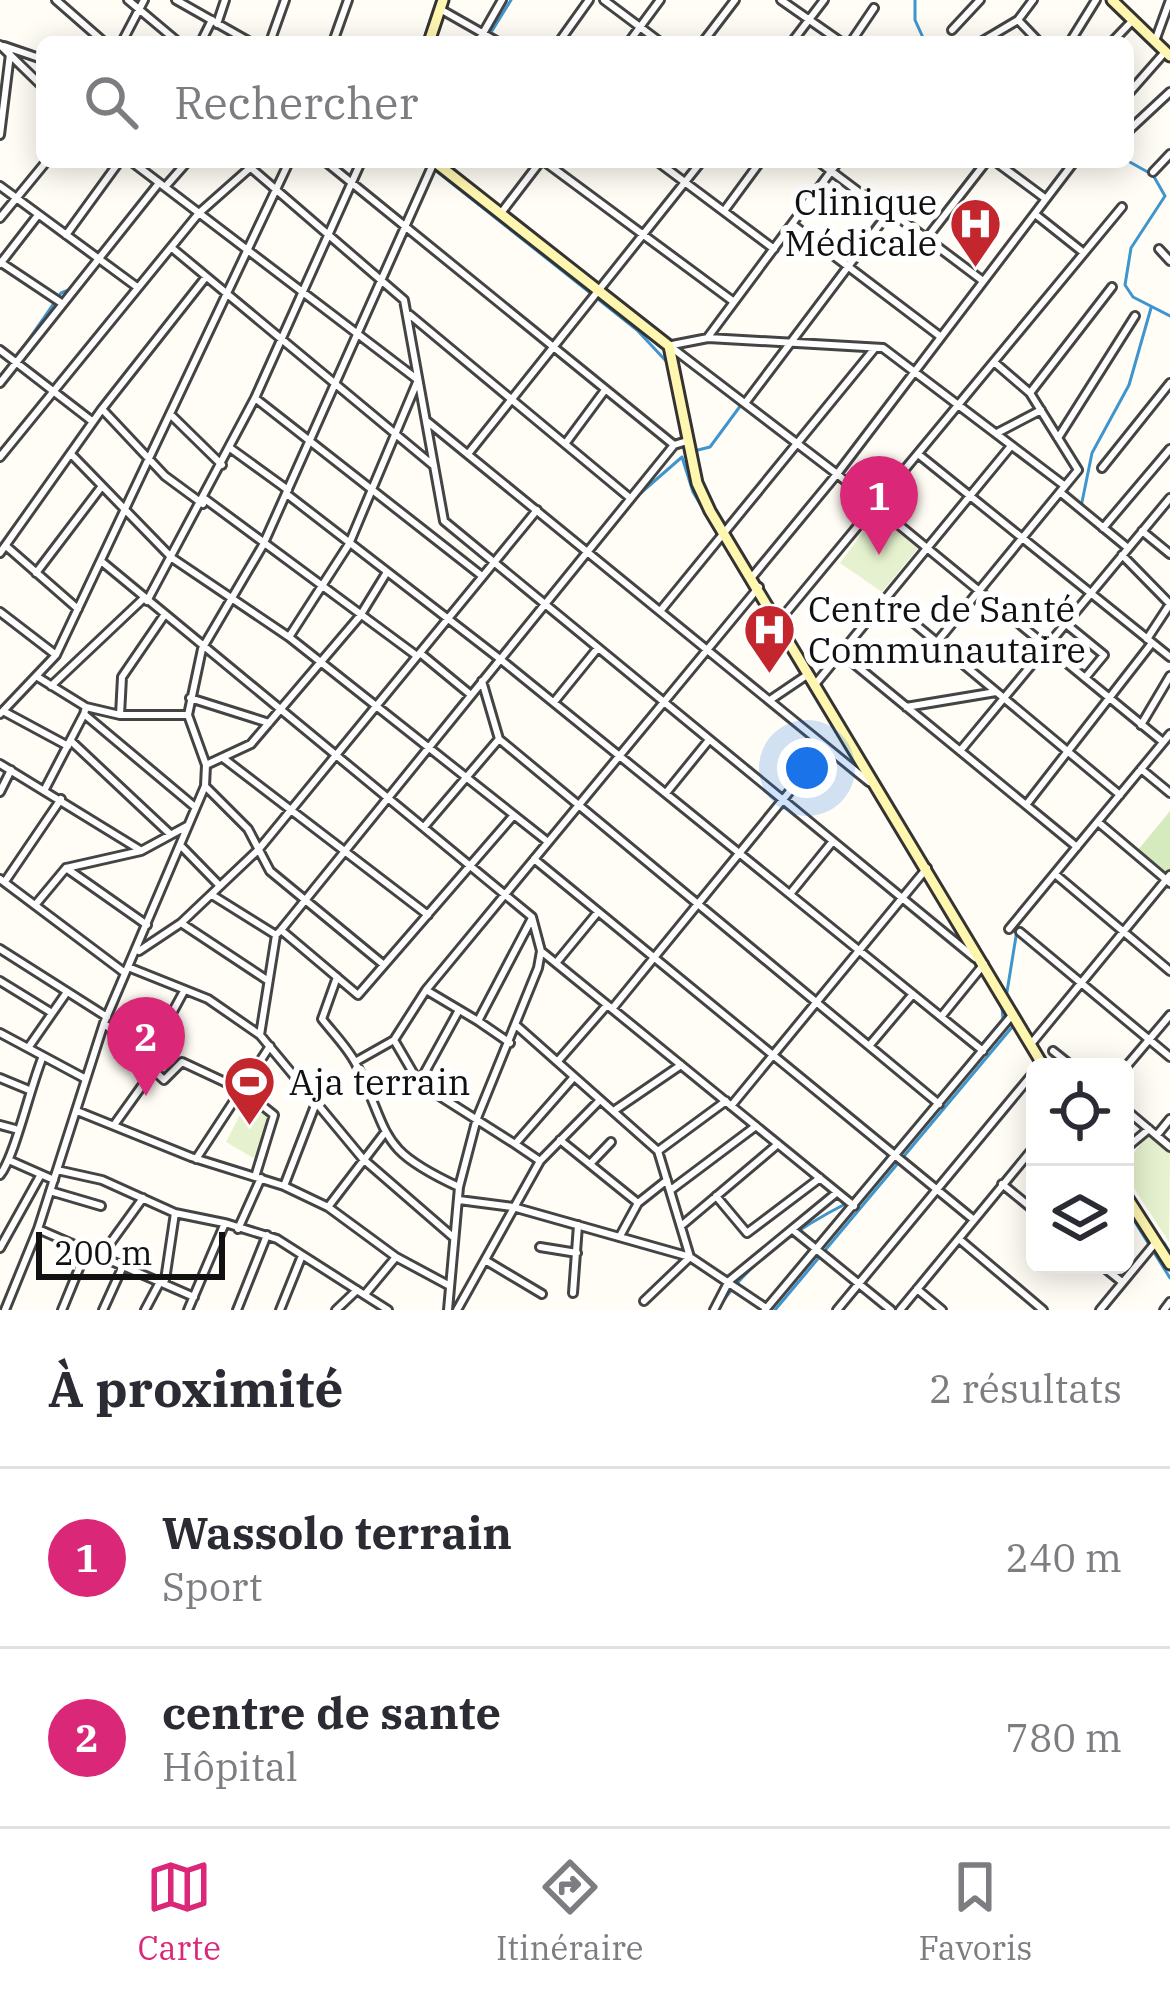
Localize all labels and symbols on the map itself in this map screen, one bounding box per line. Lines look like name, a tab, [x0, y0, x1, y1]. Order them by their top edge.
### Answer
place label: Clinique Médicale	[785, 178, 937, 266]
hospital icon: Clinique Médicale	[948, 195, 1004, 269]
pin: 1	[840, 456, 918, 555]
place label: Centre de Santé Communautaire	[808, 585, 1086, 673]
hospital icon: Centre de Santé Communautaire	[741, 602, 797, 676]
your location	[777, 738, 837, 798]
pin: 2	[107, 997, 185, 1096]
sports icon: Aja terrain	[222, 1054, 278, 1128]
place label: Aja terrain	[289, 1058, 471, 1105]
scale bar	[36, 1226, 225, 1279]

